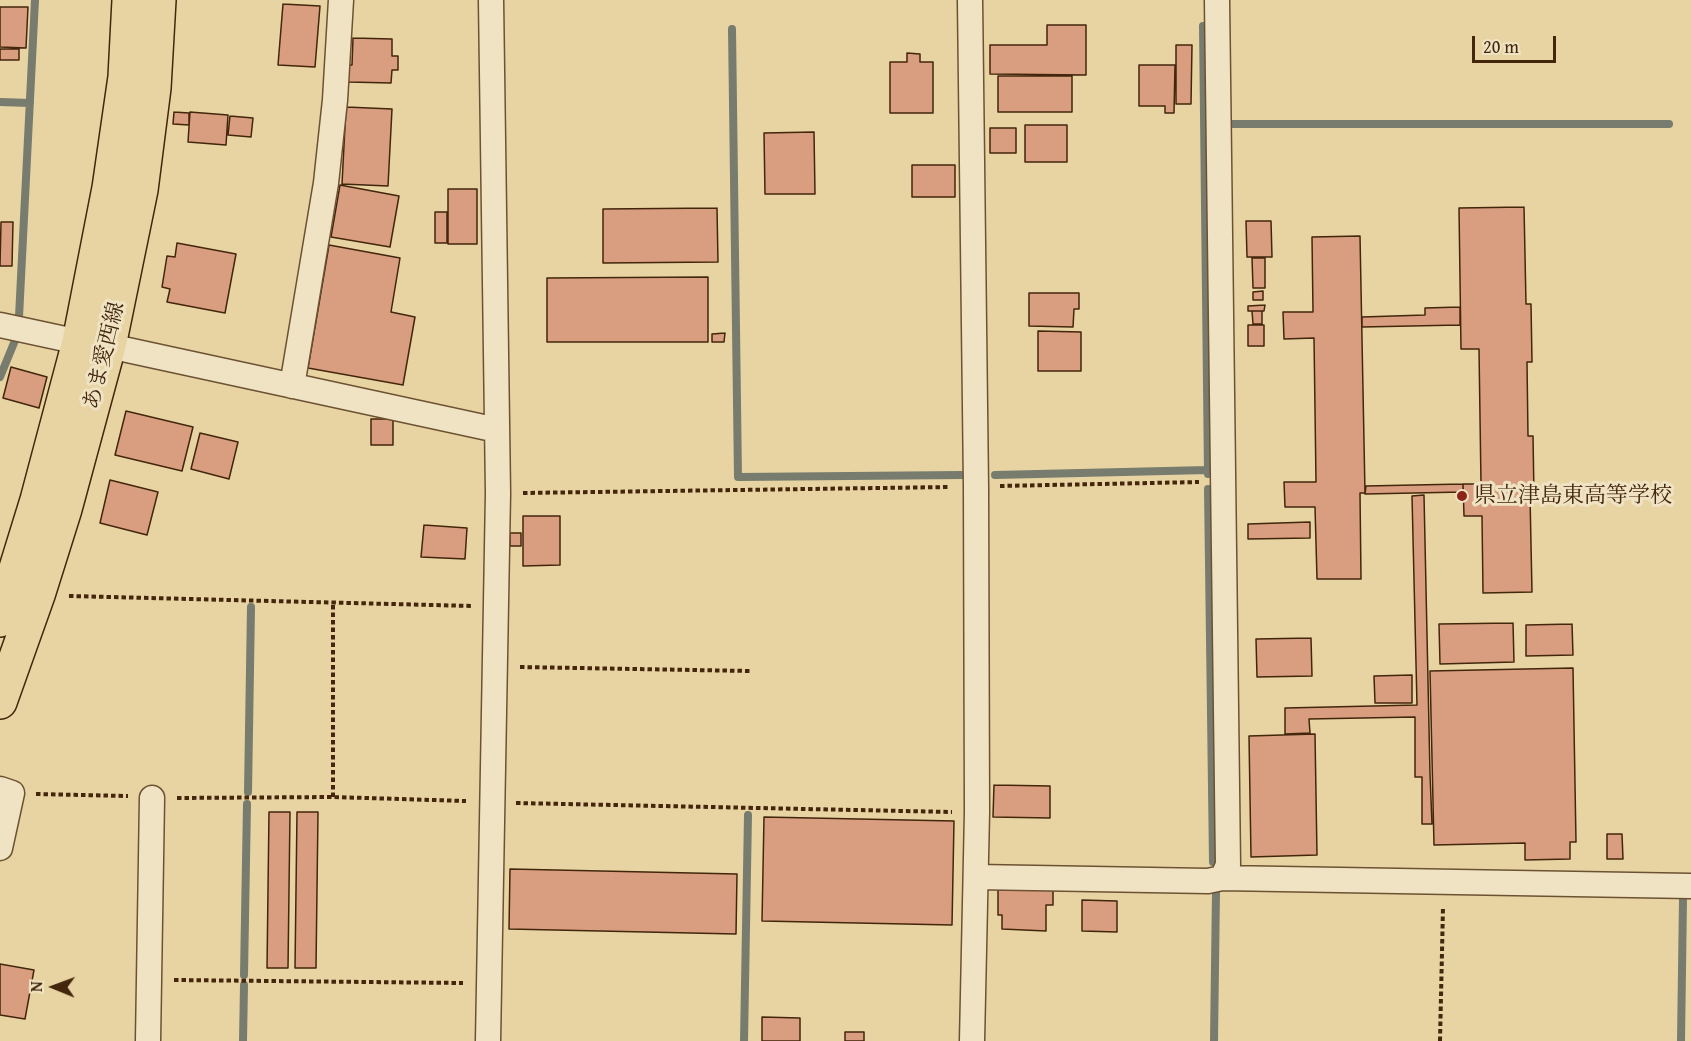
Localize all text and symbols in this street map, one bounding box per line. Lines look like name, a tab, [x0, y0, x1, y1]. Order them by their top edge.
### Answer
scale bar	[1475, 24, 1559, 62]
text: 20 m	[1483, 33, 1519, 60]
street label: あま愛西線	[79, 299, 131, 413]
place label: 県立津島東高等学校	[1474, 483, 1672, 509]
marker: 県立津島東高等学校	[1455, 489, 1469, 503]
north arrow	[24, 957, 84, 1017]
text: N	[24, 981, 48, 992]

